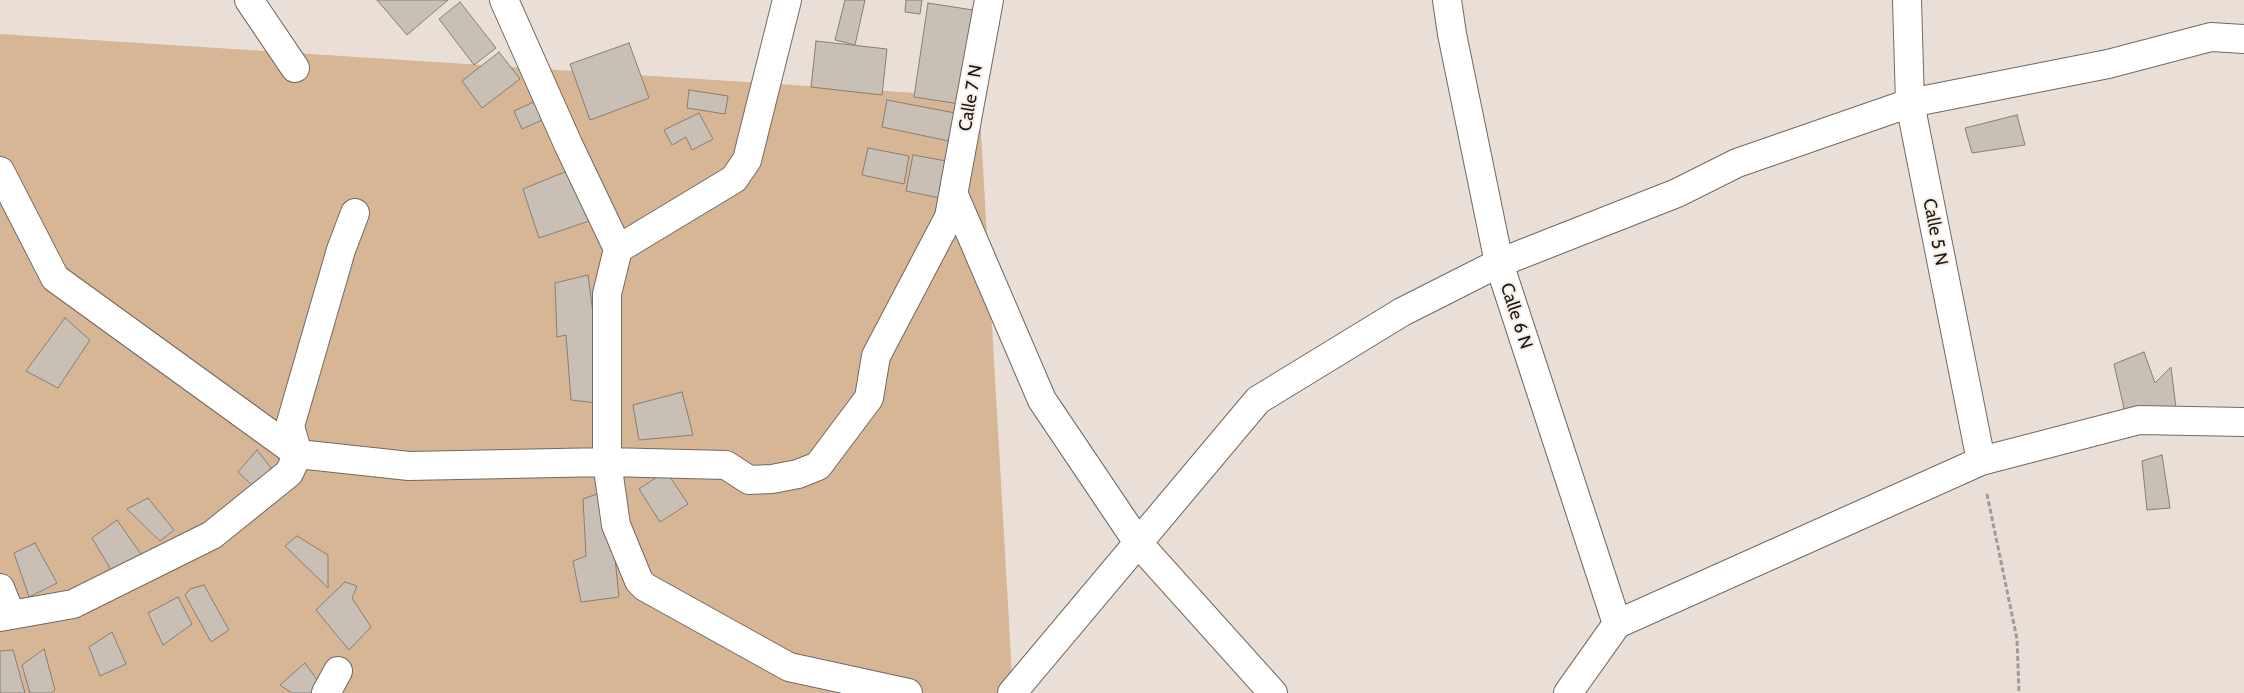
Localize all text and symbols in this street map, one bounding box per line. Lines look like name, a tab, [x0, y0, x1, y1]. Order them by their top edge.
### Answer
street label: Calle 7 N	[955, 63, 987, 133]
street label: Calle 5 N	[1918, 197, 1952, 267]
street label: Calle 6 N	[1495, 280, 1537, 352]

